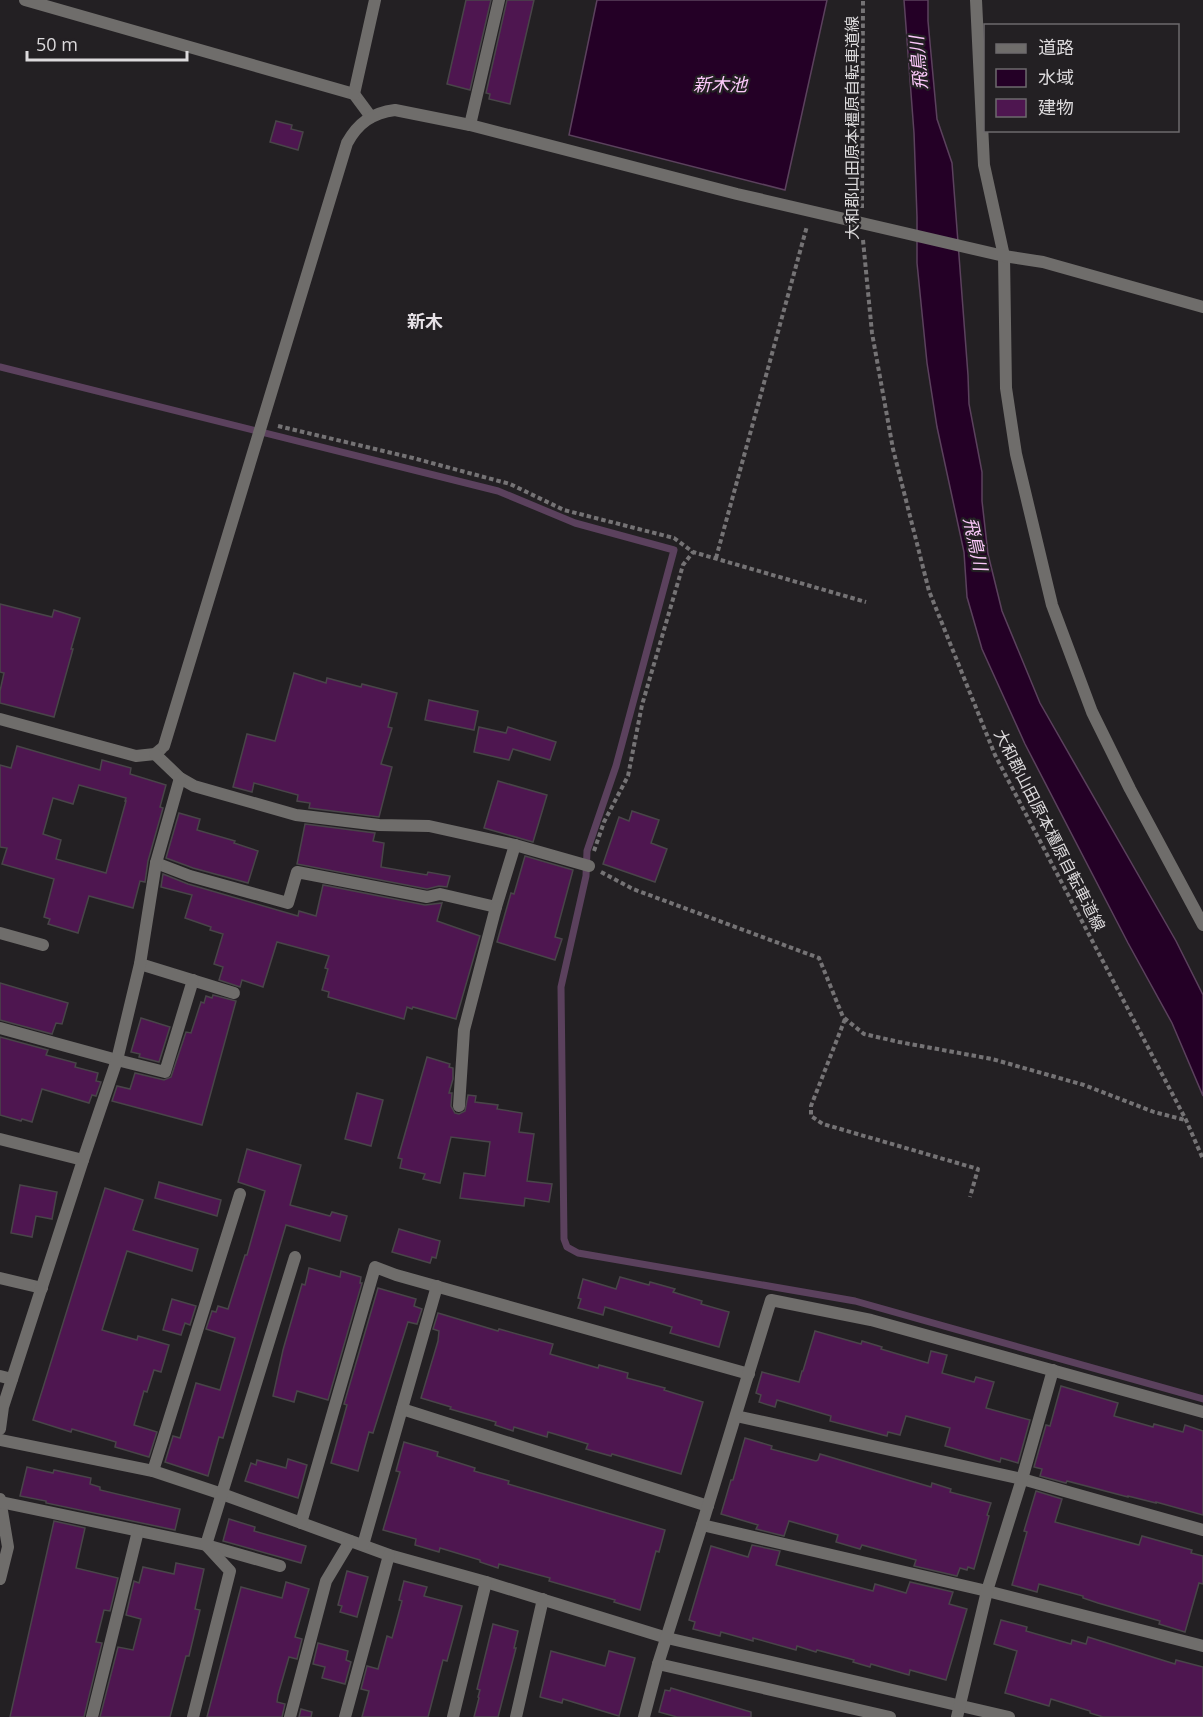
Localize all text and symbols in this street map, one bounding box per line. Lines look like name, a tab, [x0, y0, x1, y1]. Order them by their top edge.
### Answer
street label: 大和郡山田原本橿原自転車道線	[841, 16, 863, 240]
scale bar	[27, 24, 188, 62]
legend	[984, 24, 1179, 132]
text: 50 m	[36, 32, 78, 56]
water label: 飛鳥川	[904, 33, 932, 91]
text: 道路	[1038, 35, 1074, 59]
text: 水域	[1038, 65, 1074, 89]
water label: 新木池	[693, 72, 749, 96]
text: 建物	[1038, 95, 1074, 119]
district label: 新木	[407, 309, 443, 333]
water label: 飛鳥川	[959, 515, 994, 575]
street label: 大和郡山田原本橿原自転車道線	[989, 725, 1111, 935]

